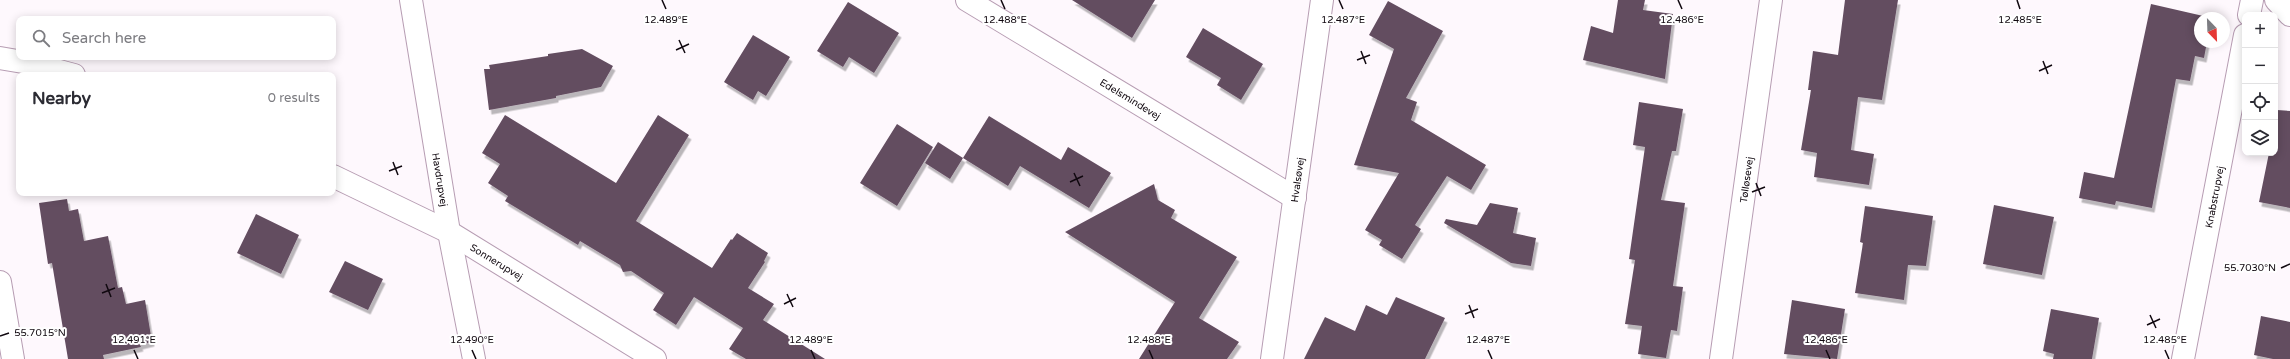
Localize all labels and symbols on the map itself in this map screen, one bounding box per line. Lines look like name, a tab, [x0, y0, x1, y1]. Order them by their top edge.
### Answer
north arrow	[2194, 12, 2230, 48]
text: 12.489°E	[644, 14, 688, 26]
text: 12.488°E	[983, 14, 1027, 26]
text: 12.487°E	[1321, 14, 1365, 26]
text: 12.486°E	[1660, 14, 1704, 26]
text: 12.485°E	[1998, 14, 2042, 26]
street label: Edelsmindevej	[1097, 77, 1163, 122]
street label: Havdrupvej	[429, 152, 450, 208]
street label: Tølløsevej	[1738, 156, 1756, 204]
street label: Hvalsøvej	[1289, 157, 1307, 203]
street label: Knabstrupvej	[2203, 165, 2227, 229]
street label: Sonnerupvej	[468, 242, 525, 283]
text: 55.7030°N	[2224, 262, 2276, 274]
text: 55.7015°N	[14, 327, 66, 339]
text: 12.491°E	[112, 334, 156, 346]
text: 12.490°E	[450, 334, 494, 346]
text: 12.489°E	[789, 334, 833, 346]
text: 12.488°E	[1127, 334, 1171, 346]
text: 12.487°E	[1466, 334, 1510, 346]
text: 12.486°E	[1804, 334, 1848, 346]
text: 12.485°E	[2143, 334, 2187, 346]

